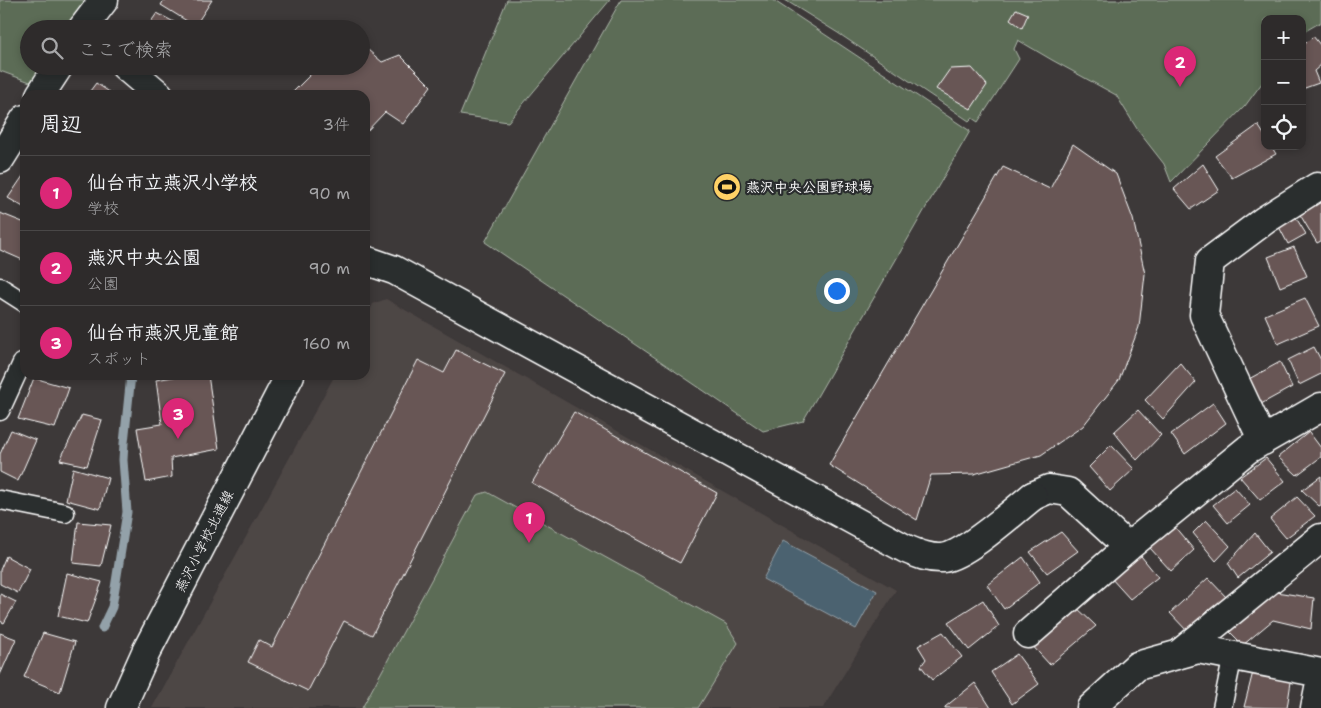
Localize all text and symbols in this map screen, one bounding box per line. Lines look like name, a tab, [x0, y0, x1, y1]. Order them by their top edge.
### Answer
map controls	[1261, 15, 1306, 150]
button: +	[1261, 15, 1306, 60]
search box	[20, 20, 370, 75]
icon: search	[38, 34, 66, 62]
text: ここで検索	[78, 37, 173, 62]
pin: 2	[1164, 46, 1196, 87]
button: −	[1261, 60, 1306, 105]
button: locate	[1261, 105, 1306, 150]
text: 周辺	[40, 110, 82, 138]
text: 3件	[323, 114, 350, 135]
text: 仙台市立燕沢小学校	[87, 170, 258, 195]
sports icon: 燕沢中央公園野球場	[712, 172, 742, 202]
place label: 燕沢中央公園野球場	[746, 178, 872, 196]
text: 1	[52, 183, 60, 204]
text: 90 m	[309, 183, 350, 204]
text: 学校	[87, 198, 119, 219]
text: 燕沢中央公園	[87, 245, 201, 270]
text: 2	[50, 258, 62, 279]
text: 90 m	[309, 258, 350, 279]
text: 公園	[87, 273, 119, 294]
your location	[824, 278, 850, 304]
text: 仙台市燕沢児童館	[87, 320, 239, 345]
text: 3	[50, 333, 62, 354]
text: 160 m	[303, 333, 350, 354]
text: スポット	[87, 348, 151, 369]
pin: 3	[162, 398, 194, 439]
street label: 燕沢小学校北通線	[171, 487, 237, 595]
pin: 1	[513, 502, 545, 543]

